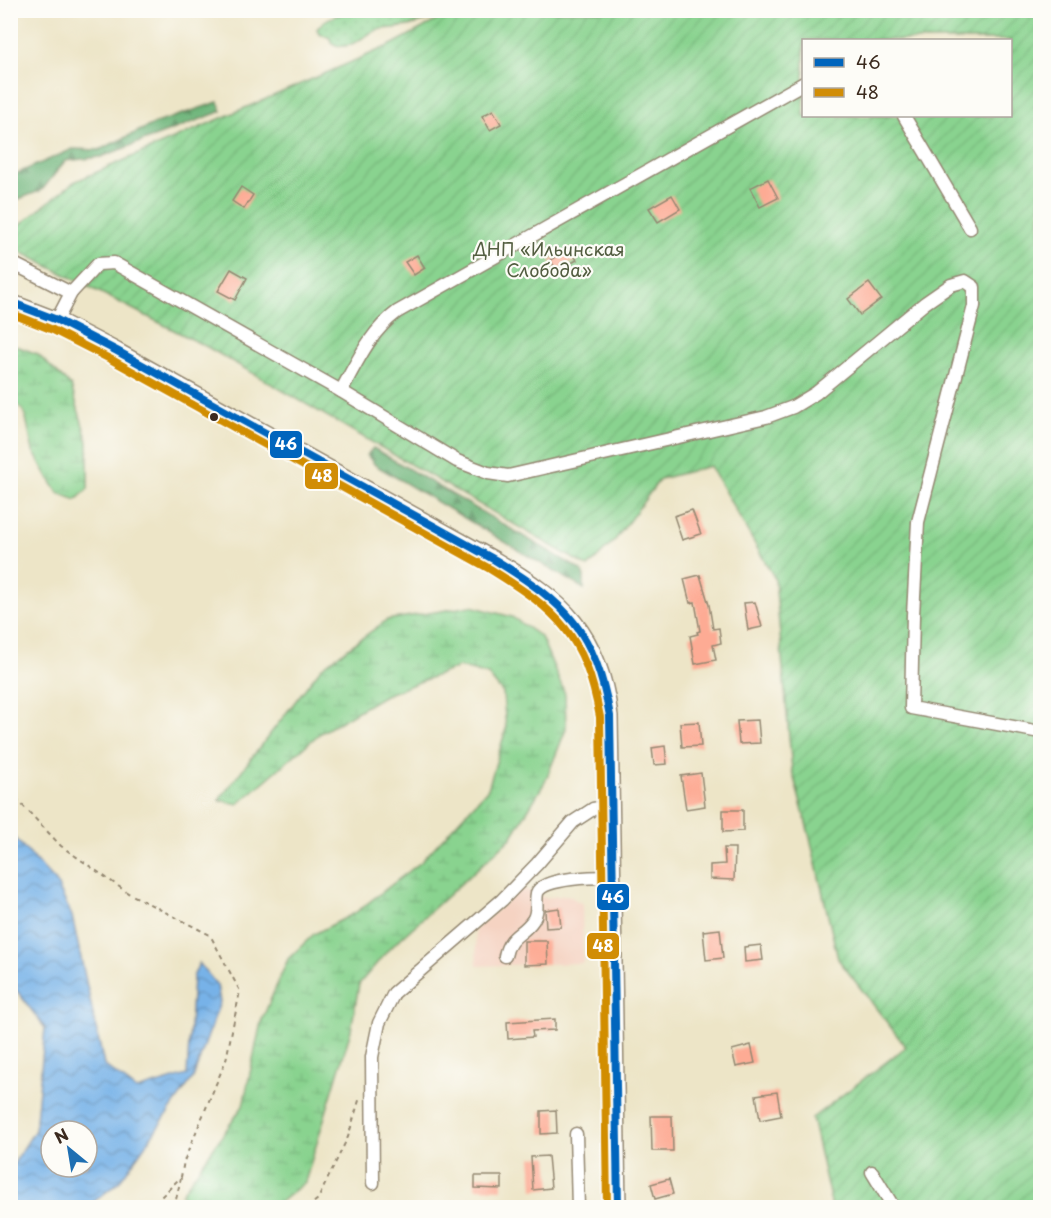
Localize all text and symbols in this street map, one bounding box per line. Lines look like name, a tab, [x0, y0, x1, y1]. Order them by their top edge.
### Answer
legend	[802, 39, 1012, 117]
text: 46	[856, 48, 881, 75]
text: 48	[856, 78, 879, 105]
park label: ДНП «Ильинская Слобода»	[472, 235, 625, 283]
unlabelled marker	[208, 411, 220, 423]
line badge: 46	[269, 430, 303, 459]
text: 46	[275, 431, 297, 455]
line badge: 48	[304, 462, 339, 490]
text: 48	[311, 463, 333, 487]
line badge: 46	[596, 883, 630, 911]
text: 46	[602, 884, 624, 908]
line badge: 48	[586, 932, 620, 960]
text: 48	[592, 933, 614, 957]
north arrow	[39, 1119, 99, 1179]
text: N	[50, 1122, 72, 1149]

